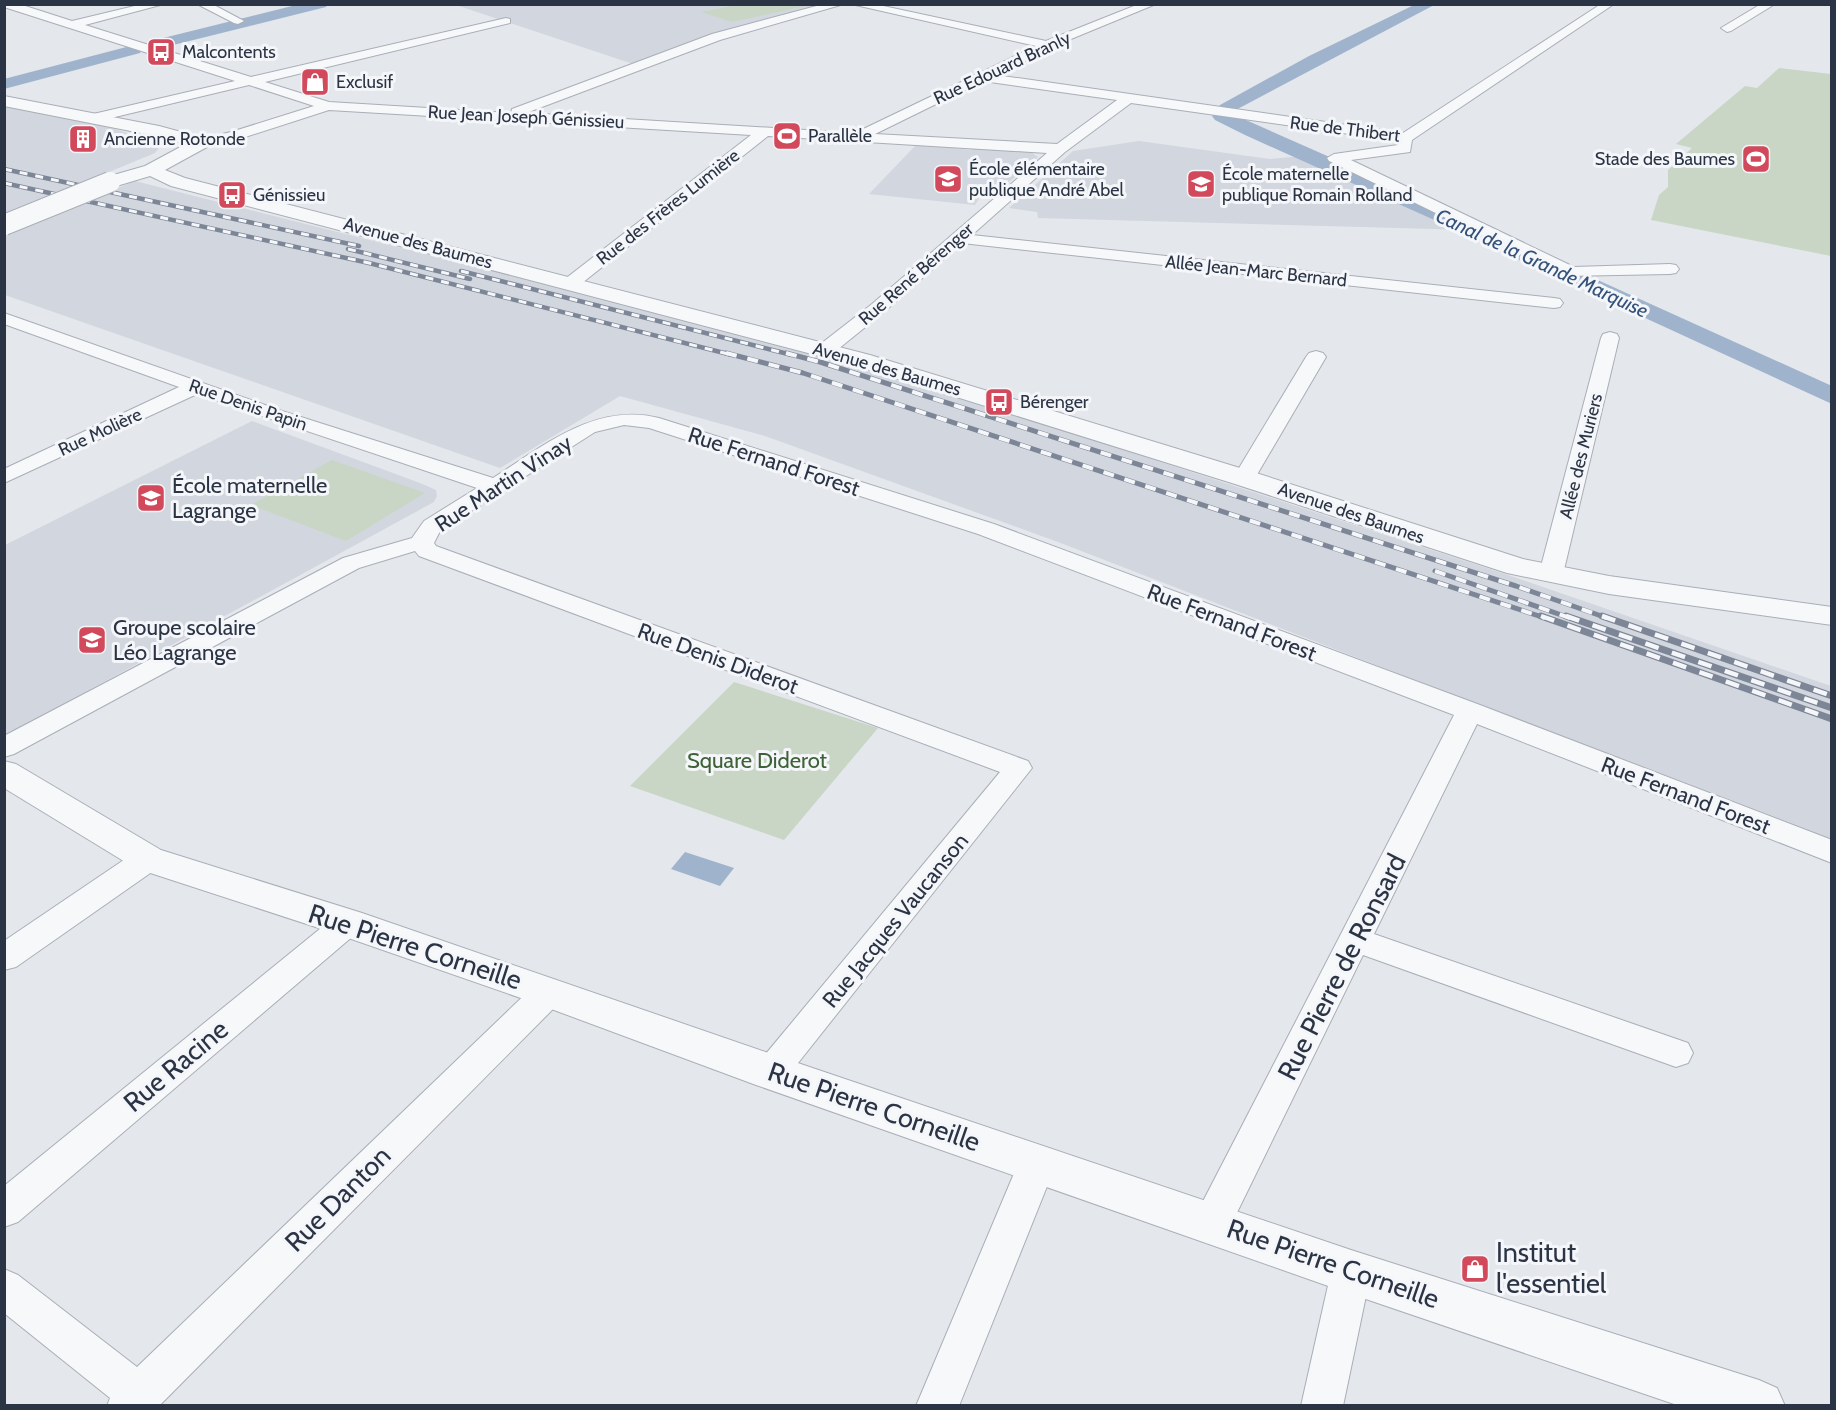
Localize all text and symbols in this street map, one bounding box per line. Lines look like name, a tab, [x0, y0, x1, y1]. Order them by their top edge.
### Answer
street label: Rue Edouard Branly	[930, 27, 1074, 109]
bus stop icon: Malcontents	[145, 36, 177, 68]
place label: Malcontents	[182, 41, 276, 63]
shop icon: Exclusif	[299, 66, 331, 98]
place label: Exclusif	[336, 71, 393, 93]
street label: Rue Jean Joseph Génissieu	[427, 101, 625, 133]
street label: Rue de Thibert	[1289, 111, 1401, 147]
sports icon: Parallèle	[771, 120, 803, 152]
building icon: Ancienne Rotonde	[67, 123, 99, 155]
place label: Parallèle	[808, 125, 872, 147]
place label: Ancienne Rotonde	[104, 128, 245, 150]
sports icon: Stade des Baumes	[1740, 143, 1772, 175]
street label: Rue des Frères Lumière	[592, 144, 744, 270]
place label: Stade des Baumes	[1595, 148, 1735, 170]
place label: École élémentaire publique André Abel	[969, 158, 1124, 201]
school or university icon: École élémentaire publique André Abel	[932, 163, 964, 195]
place label: École maternelle publique Romain Rolland	[1222, 163, 1413, 206]
school or university icon: École maternelle publique Romain Rolland	[1185, 168, 1217, 200]
bus stop icon: Génissieu	[216, 179, 248, 211]
place label: Génissieu	[253, 184, 325, 206]
water label: Canal de la Grande Marquise	[1432, 203, 1652, 323]
street label: Avenue des Baumes	[341, 213, 495, 273]
street label: Rue René Bérenger	[854, 218, 978, 330]
street label: Allée Jean-Marc Bernard	[1164, 251, 1348, 291]
street label: Avenue des Baumes	[810, 337, 964, 401]
street label: Rue Denis Papin	[186, 374, 310, 436]
bus stop icon: Bérenger	[983, 386, 1015, 418]
place label: Bérenger	[1020, 391, 1089, 413]
street label: Allée des Muriers	[1555, 391, 1607, 521]
street label: Rue Molière	[55, 403, 145, 461]
street label: Rue Fernand Forest	[685, 421, 864, 502]
street label: Rue Martin Vinay	[430, 429, 577, 538]
place label: École maternelle Lagrange	[172, 472, 327, 524]
street label: Avenue des Baumes	[1275, 478, 1427, 548]
school or university icon: École maternelle Lagrange	[135, 482, 167, 514]
street label: Rue Fernand Forest	[1143, 578, 1321, 667]
place label: Groupe scolaire Léo Lagrange	[113, 614, 256, 666]
street label: Rue Denis Diderot	[634, 617, 802, 700]
school or university icon: Groupe scolaire Léo Lagrange	[76, 624, 108, 656]
park label: Square Diderot	[687, 747, 828, 774]
street label: Rue Fernand Forest	[1597, 751, 1775, 840]
street label: Rue Jacques Vaucanson	[817, 828, 974, 1013]
street label: Rue Pierre de Ronsard	[1270, 848, 1413, 1085]
street label: Rue Pierre Corneille	[304, 897, 526, 997]
street label: Rue Racine	[117, 1012, 235, 1119]
street label: Rue Pierre Corneille	[764, 1055, 985, 1158]
street label: Rue Danton	[278, 1139, 397, 1258]
street label: Rue Pierre Corneille	[1223, 1212, 1444, 1315]
place label: Institut l'essentiel	[1496, 1236, 1607, 1300]
shop icon: Institut l'essentiel	[1459, 1253, 1491, 1285]

